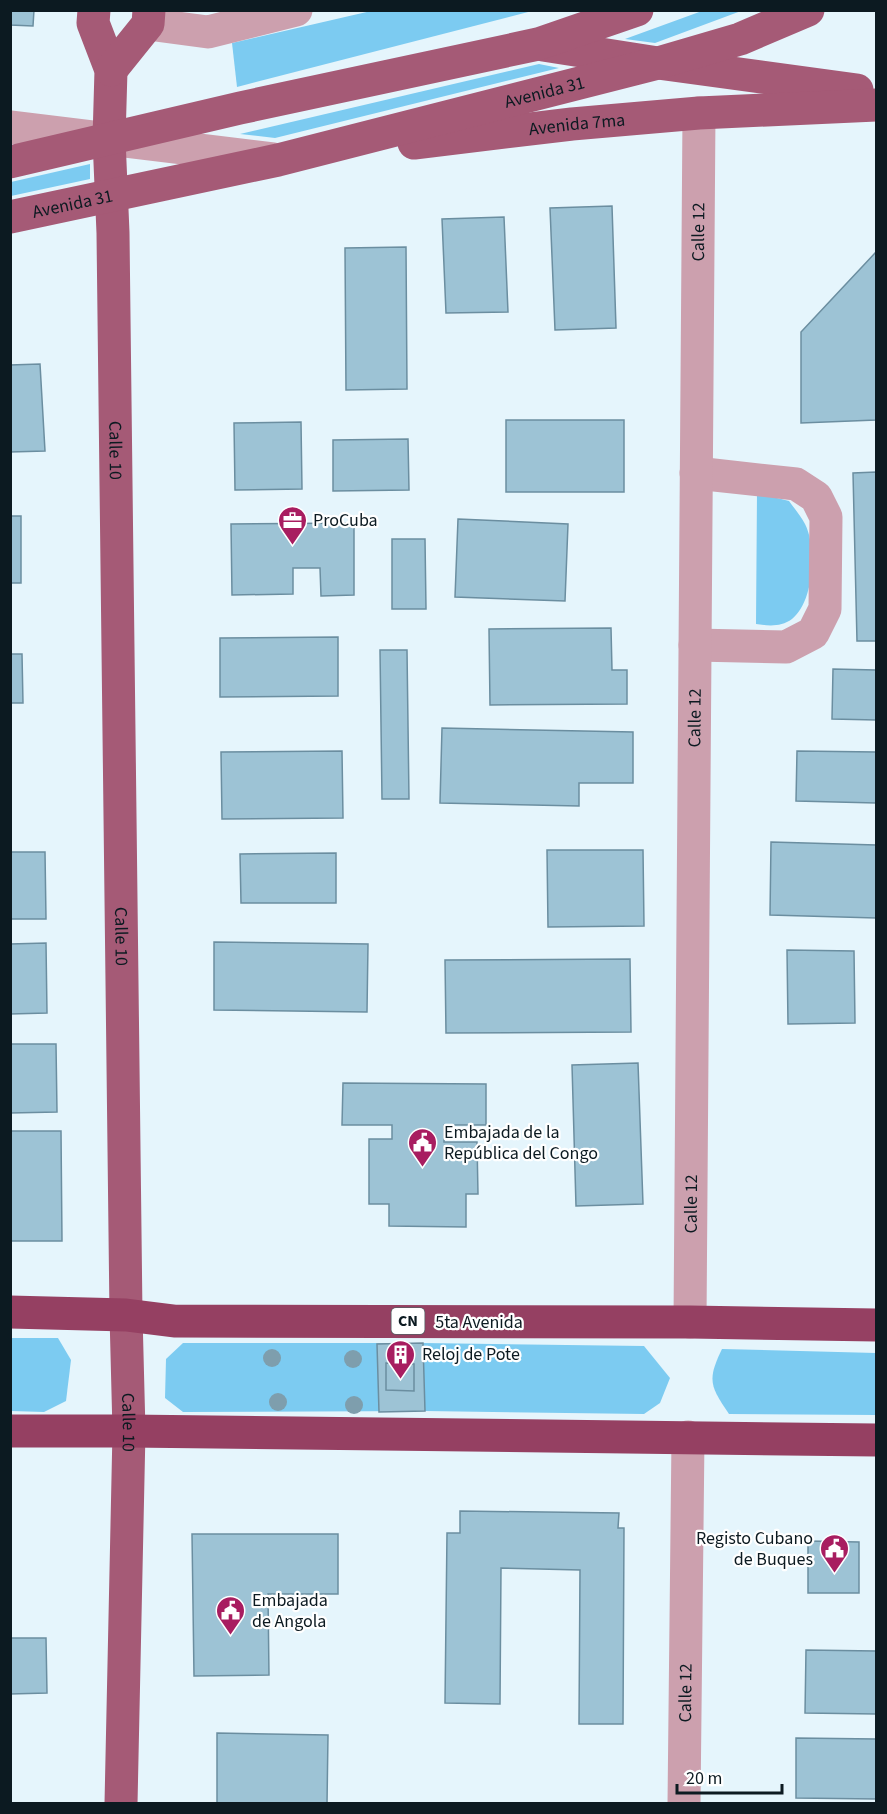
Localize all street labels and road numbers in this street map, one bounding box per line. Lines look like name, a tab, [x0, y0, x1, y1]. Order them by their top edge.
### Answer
street label: Avenida 31	[502, 70, 587, 114]
street label: Avenida 7ma	[527, 107, 626, 142]
street label: Avenida 31	[30, 183, 115, 224]
street label: Calle 12	[685, 202, 711, 262]
street label: Calle 10	[103, 421, 128, 480]
street label: Calle 12	[682, 688, 707, 748]
street label: Calle 10	[109, 907, 134, 966]
street label: Calle 12	[678, 1174, 704, 1234]
road number: CN	[392, 1308, 424, 1334]
street label: 5ta Avenida	[435, 1310, 523, 1335]
street label: Calle 10	[116, 1393, 142, 1452]
street label: Calle 12	[672, 1663, 698, 1723]

